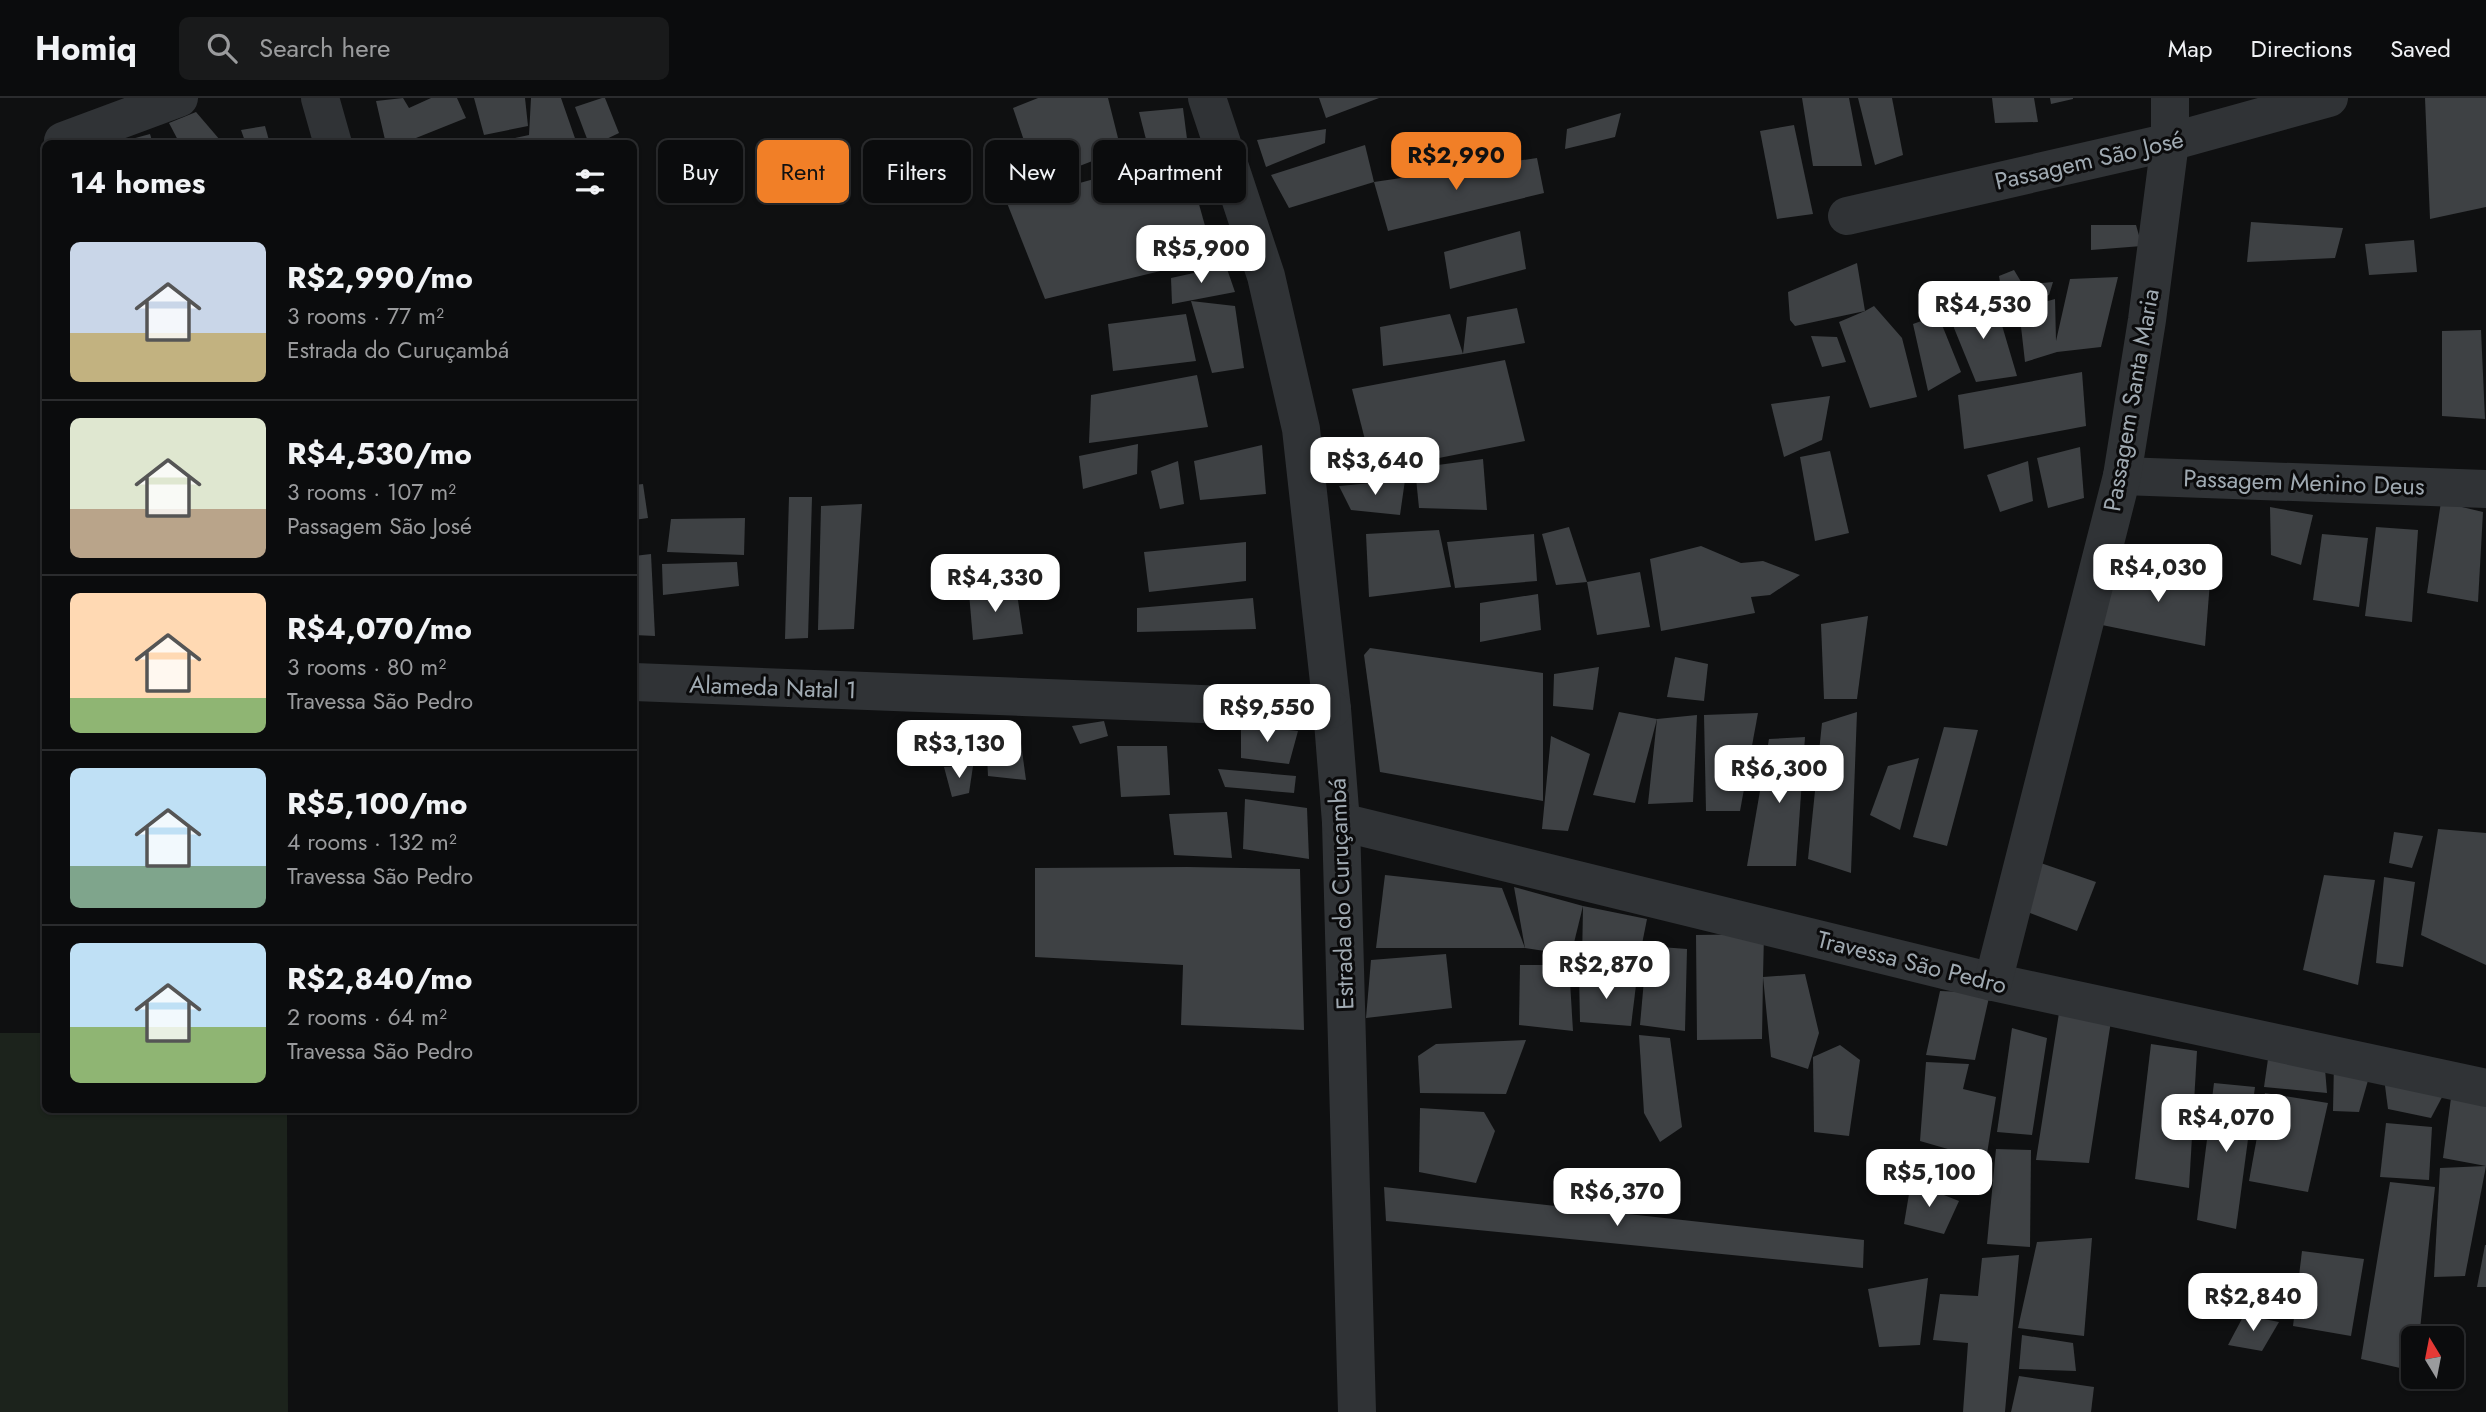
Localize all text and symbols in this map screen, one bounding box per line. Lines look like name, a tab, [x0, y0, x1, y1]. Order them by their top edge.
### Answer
search box	[179, 17, 669, 80]
text: Homiq	[35, 25, 137, 72]
icon: search	[203, 29, 241, 67]
text: Search here	[259, 29, 390, 67]
text: Map	[2168, 31, 2213, 66]
text: Directions	[2251, 31, 2352, 66]
text: Saved	[2390, 31, 2451, 66]
street label: Passagem São José	[1991, 121, 2187, 199]
pin: R$2,990	[1391, 132, 1521, 192]
text: R$2,990	[1407, 138, 1505, 172]
chip: Buy	[658, 140, 743, 203]
chip: Rent	[757, 140, 849, 203]
chip: Filters	[863, 140, 971, 203]
chip: New	[985, 140, 1079, 203]
chip: Apartment	[1093, 140, 1246, 203]
text: 14 homes	[70, 161, 205, 204]
icon: filters	[571, 163, 609, 201]
pin: R$5,900	[1136, 226, 1266, 285]
text: R$5,900	[1152, 231, 1250, 265]
text: R$2,990/mo	[287, 256, 473, 299]
icon: home	[126, 270, 210, 354]
pin: R$4,530	[1918, 282, 2048, 341]
street label: Passagem Santa Maria	[2094, 286, 2168, 514]
text: R$4,530	[1934, 287, 2032, 321]
text: 3 rooms · 77 m²	[287, 299, 444, 333]
text: Estrada do Curuçambá	[287, 333, 509, 367]
text: R$4,530/mo	[287, 432, 472, 475]
pin: R$3,640	[1310, 438, 1440, 497]
text: R$3,640	[1326, 443, 1424, 477]
icon: home	[126, 446, 210, 530]
street label: Passagem Menino Deus	[2183, 460, 2425, 504]
text: 3 rooms · 107 m²	[287, 475, 456, 509]
text: Passagem São José	[287, 509, 472, 543]
pin: R$4,030	[2093, 545, 2223, 604]
text: R$4,030	[2109, 550, 2207, 584]
pin: R$4,330	[930, 554, 1060, 614]
text: R$4,330	[947, 560, 1043, 594]
text: R$4,070/mo	[287, 607, 472, 650]
icon: home	[126, 621, 210, 705]
text: 3 rooms · 80 m²	[287, 650, 446, 684]
street label: Alameda Natal 1	[689, 667, 857, 707]
text: Travessa São Pedro	[287, 684, 473, 718]
pin: R$9,550	[1202, 684, 1332, 744]
text: R$9,550	[1219, 690, 1315, 724]
pin: R$3,130	[894, 720, 1024, 780]
text: R$3,130	[913, 726, 1005, 760]
pin: R$6,300	[1714, 746, 1844, 805]
text: R$6,300	[1731, 751, 1827, 785]
street label: Estrada do Curuçambá	[1319, 778, 1363, 1010]
text: R$5,100/mo	[287, 782, 468, 825]
icon: home	[126, 796, 210, 880]
text: 4 rooms · 132 m²	[287, 825, 457, 859]
text: Travessa São Pedro	[287, 859, 473, 893]
street label: Travessa São Pedro	[1814, 922, 2010, 1002]
pin: R$2,870	[1541, 942, 1671, 1001]
text: R$2,870	[1559, 947, 1653, 981]
text: R$2,840/mo	[287, 957, 473, 1000]
icon: home	[126, 971, 210, 1055]
text: 2 rooms · 64 m²	[287, 1000, 447, 1034]
text: Travessa São Pedro	[287, 1034, 473, 1068]
pin: R$4,070	[2161, 1094, 2291, 1154]
text: R$4,070	[2177, 1100, 2275, 1134]
pin: R$5,100	[1864, 1150, 1994, 1209]
text: R$5,100	[1882, 1155, 1976, 1189]
pin: R$6,370	[1552, 1168, 1682, 1228]
text: R$6,370	[1569, 1174, 1665, 1208]
pin: R$2,840	[2188, 1274, 2318, 1333]
text: R$2,840	[2204, 1279, 2302, 1313]
north arrow	[2401, 1326, 2464, 1390]
map controls	[2401, 1326, 2464, 1389]

